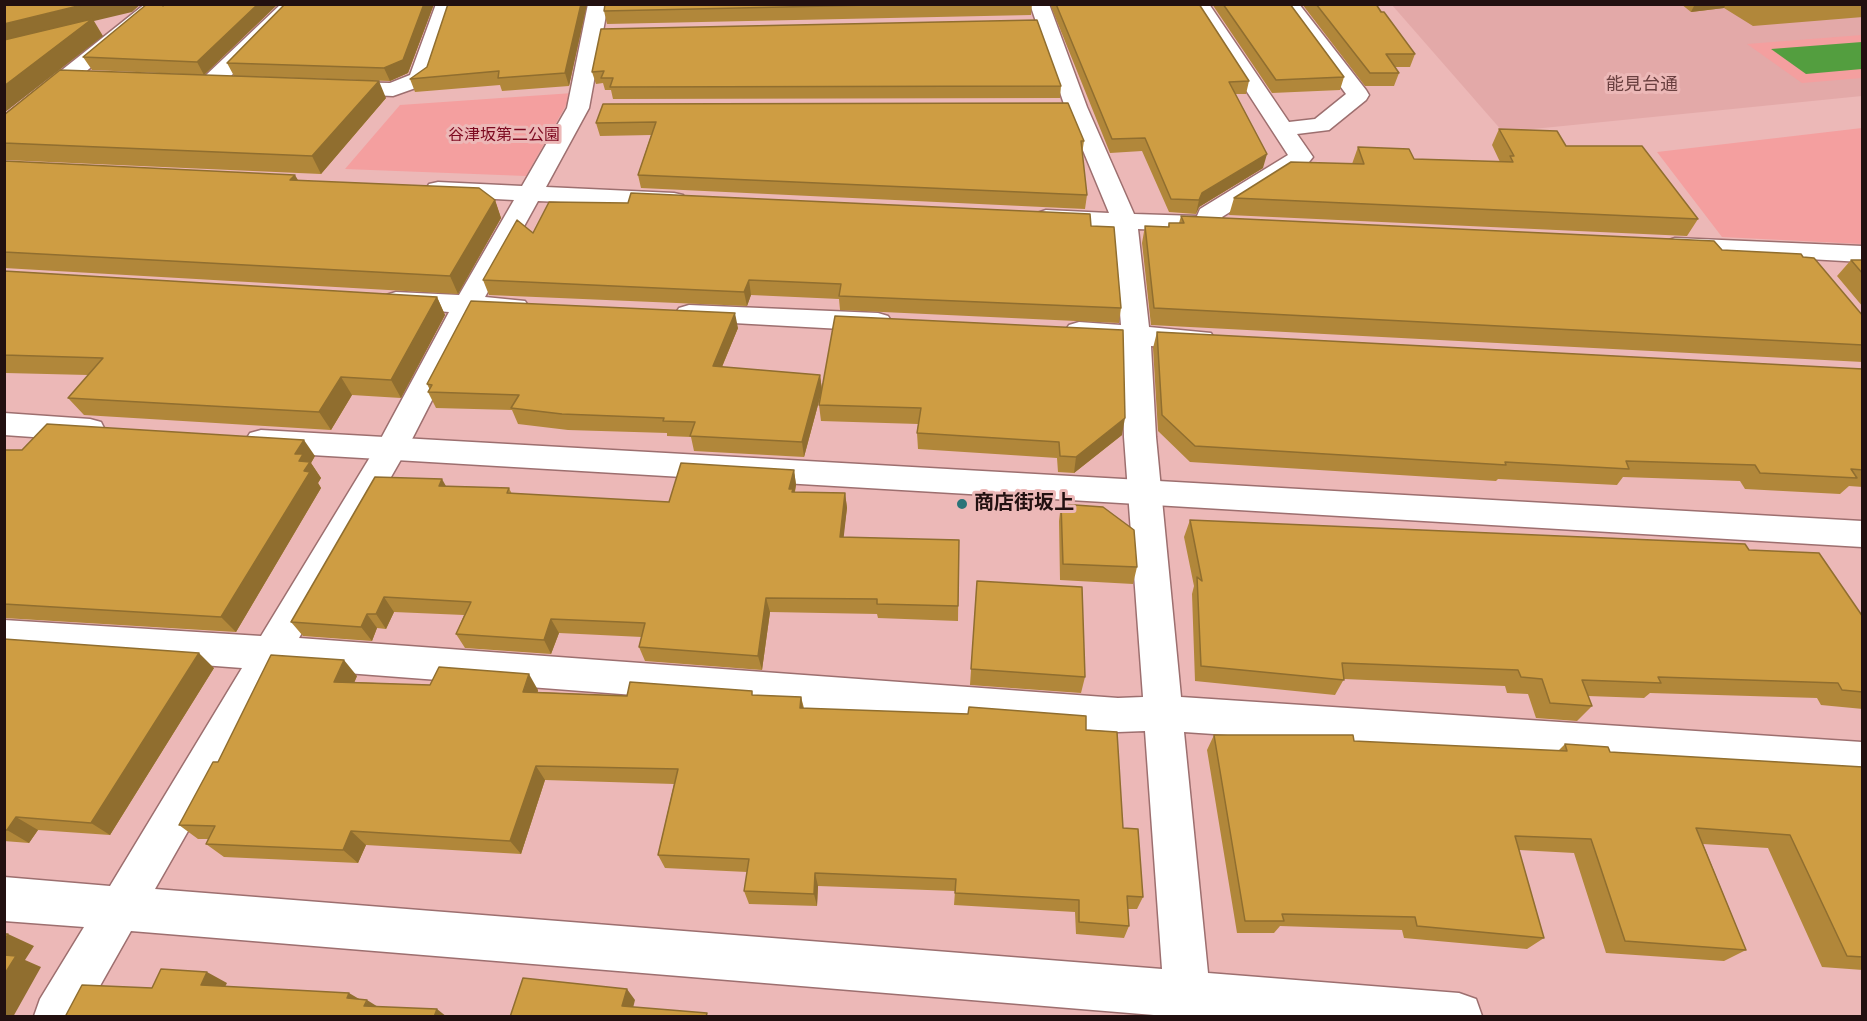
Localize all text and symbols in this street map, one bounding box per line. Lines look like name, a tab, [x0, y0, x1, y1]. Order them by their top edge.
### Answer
district label: 能見台通	[1606, 74, 1678, 96]
park label: 谷津坂第二公園	[448, 126, 560, 146]
place label: 商店街坂上	[974, 492, 1074, 516]
marker: 商店街坂上	[955, 497, 969, 511]

